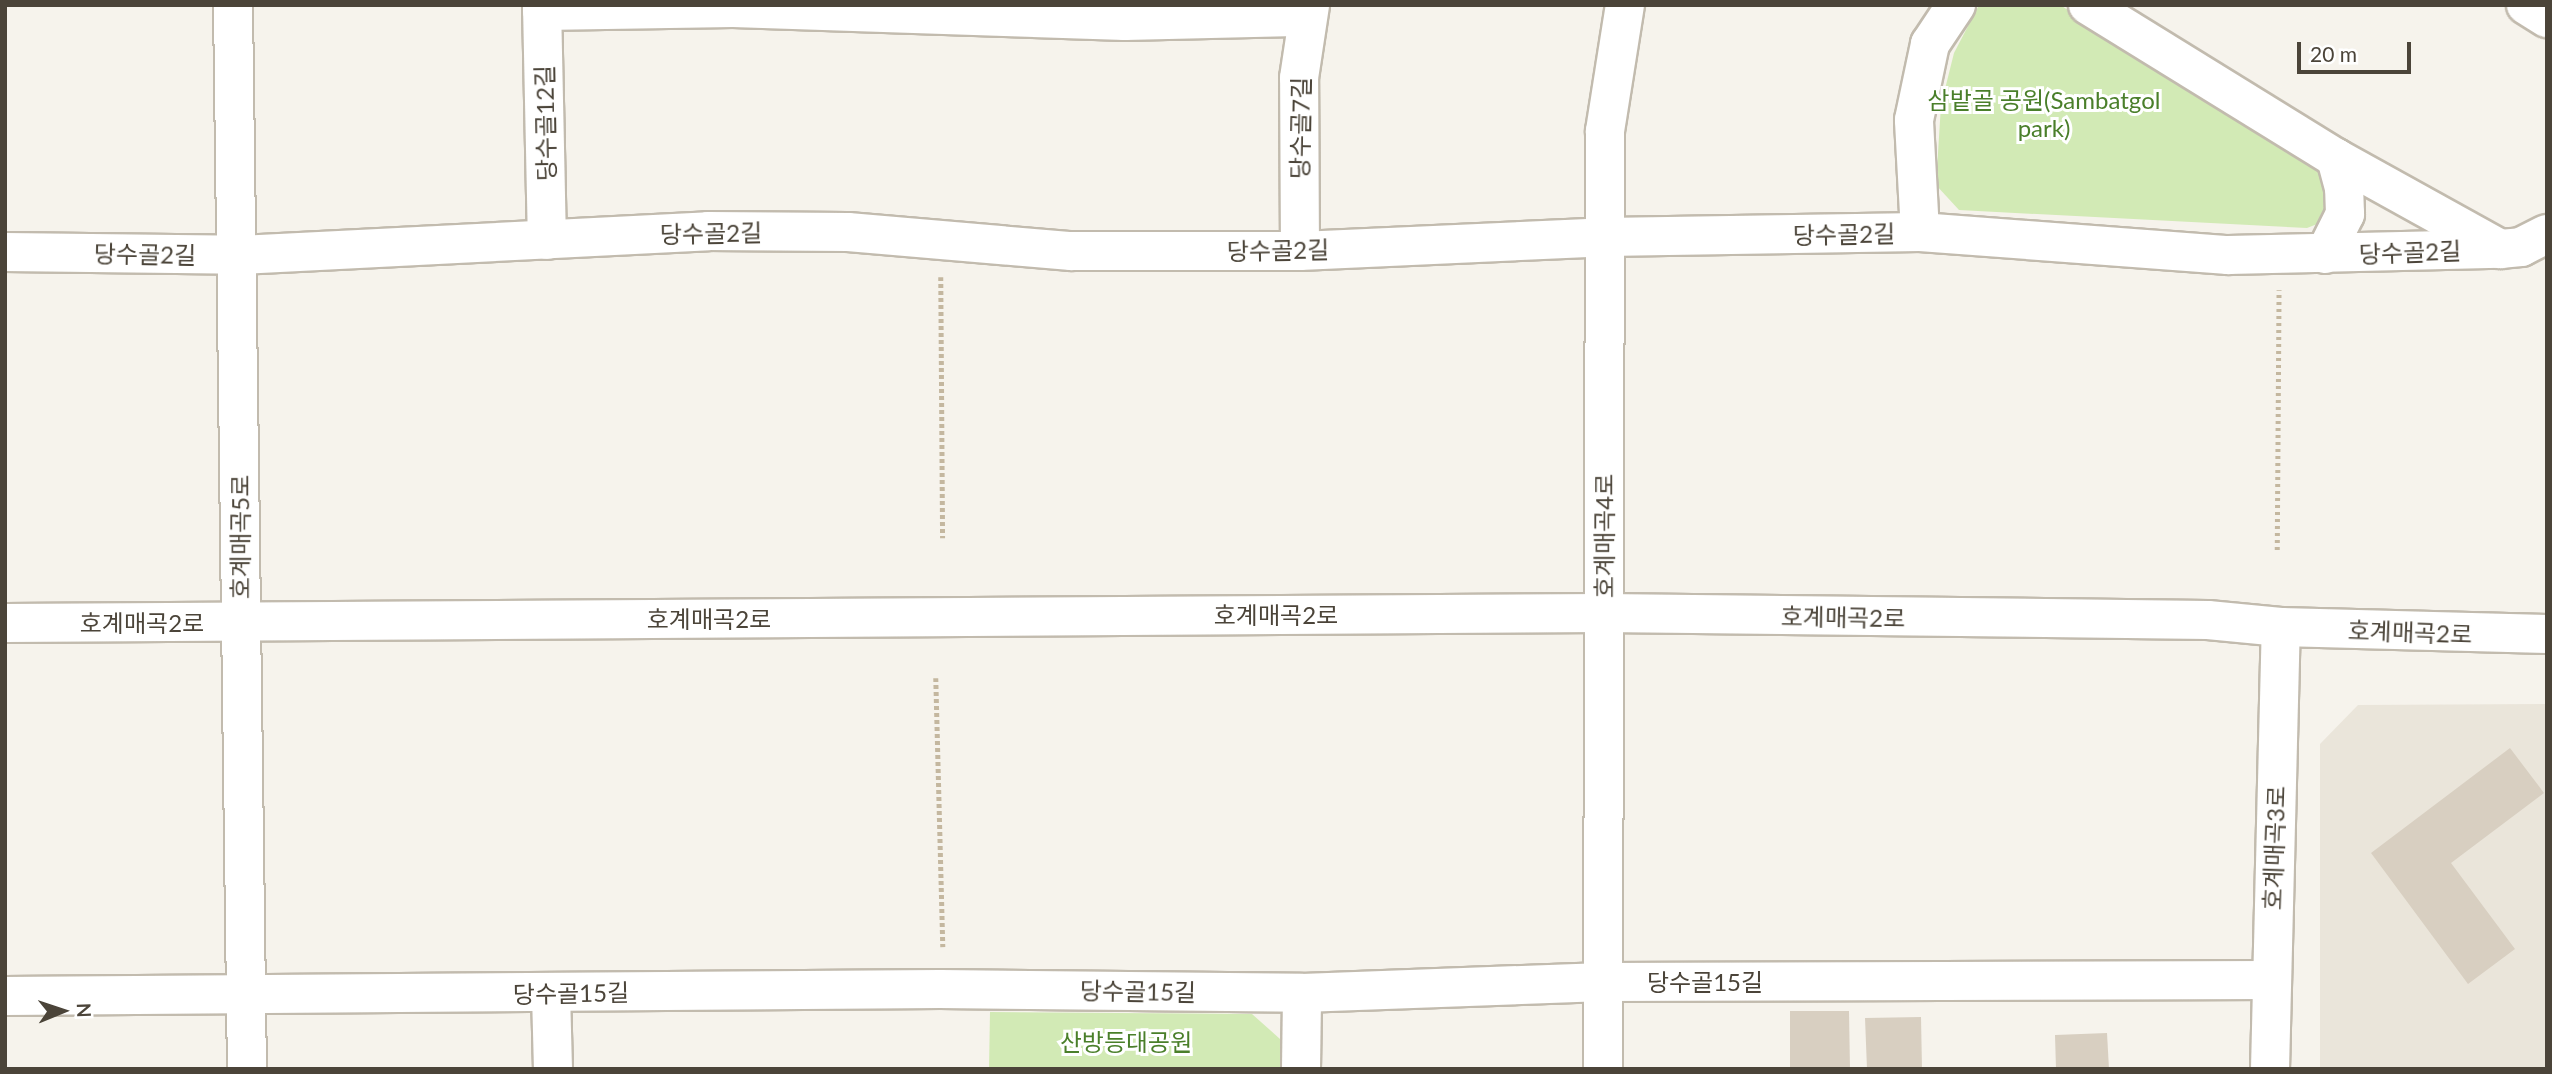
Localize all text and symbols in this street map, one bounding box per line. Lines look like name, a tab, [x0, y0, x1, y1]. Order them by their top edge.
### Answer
scale bar	[2300, 28, 2414, 72]
text: 20 m	[2310, 41, 2357, 66]
street label: 당수골12길	[530, 65, 560, 181]
street label: 당수골7길	[1285, 77, 1315, 179]
park label: 삼밭골 공원(Sambatgol park)	[1928, 86, 2160, 142]
street label: 당수골2길	[660, 218, 762, 248]
street label: 당수골2길	[1793, 219, 1895, 249]
street label: 당수골2길	[1227, 235, 1329, 265]
street label: 당수골2길	[2358, 236, 2462, 268]
street label: 당수골2길	[94, 239, 196, 269]
street label: 호계매곡4로	[1590, 474, 1618, 598]
street label: 호계매곡5로	[226, 475, 254, 599]
street label: 호계매곡2로	[1214, 601, 1338, 629]
street label: 호계매곡2로	[1781, 602, 1905, 632]
street label: 호계매곡2로	[647, 605, 771, 633]
street label: 호계매곡2로	[80, 609, 204, 637]
street label: 호계매곡2로	[2347, 615, 2473, 649]
street label: 호계매곡3로	[2257, 785, 2291, 911]
street label: 당수골15길	[1647, 968, 1763, 996]
north arrow	[28, 976, 98, 1046]
street label: 당수골15길	[1080, 976, 1196, 1006]
street label: 당수골15길	[513, 978, 629, 1008]
text: N	[73, 1003, 96, 1018]
park label: 산방등대공원	[1060, 1028, 1192, 1056]

